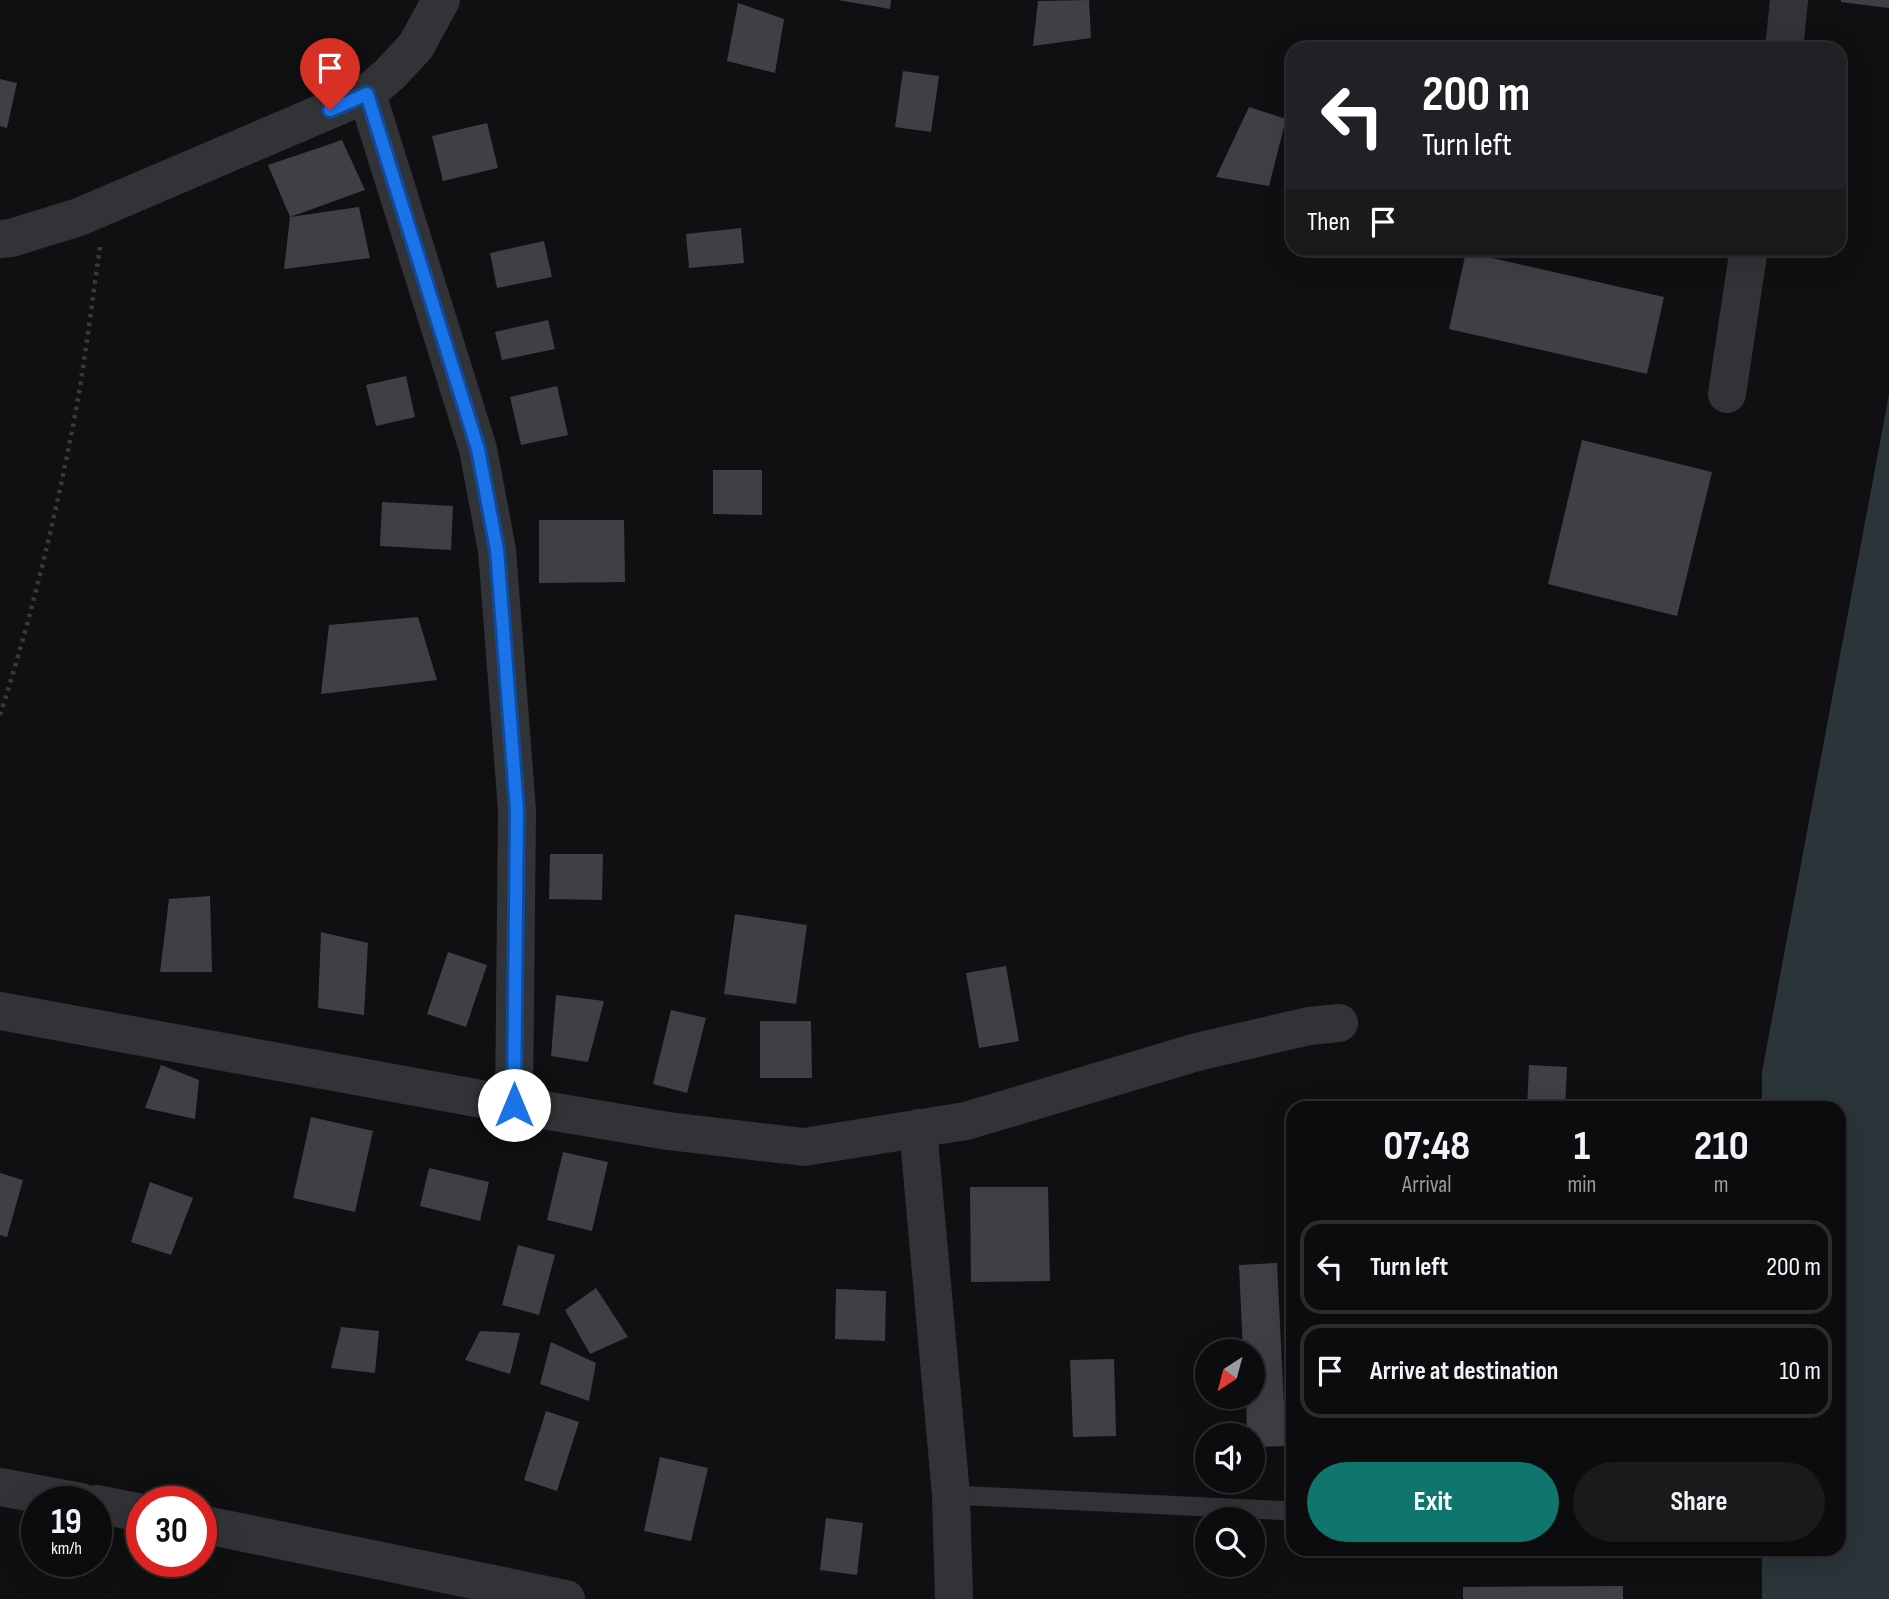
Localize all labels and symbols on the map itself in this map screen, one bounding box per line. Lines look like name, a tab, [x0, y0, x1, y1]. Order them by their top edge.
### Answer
pin	[300, 38, 360, 110]
position arrow	[477, 1068, 551, 1142]
north arrow	[1195, 1339, 1265, 1409]
speed limit sign: 30	[126, 1486, 217, 1577]

